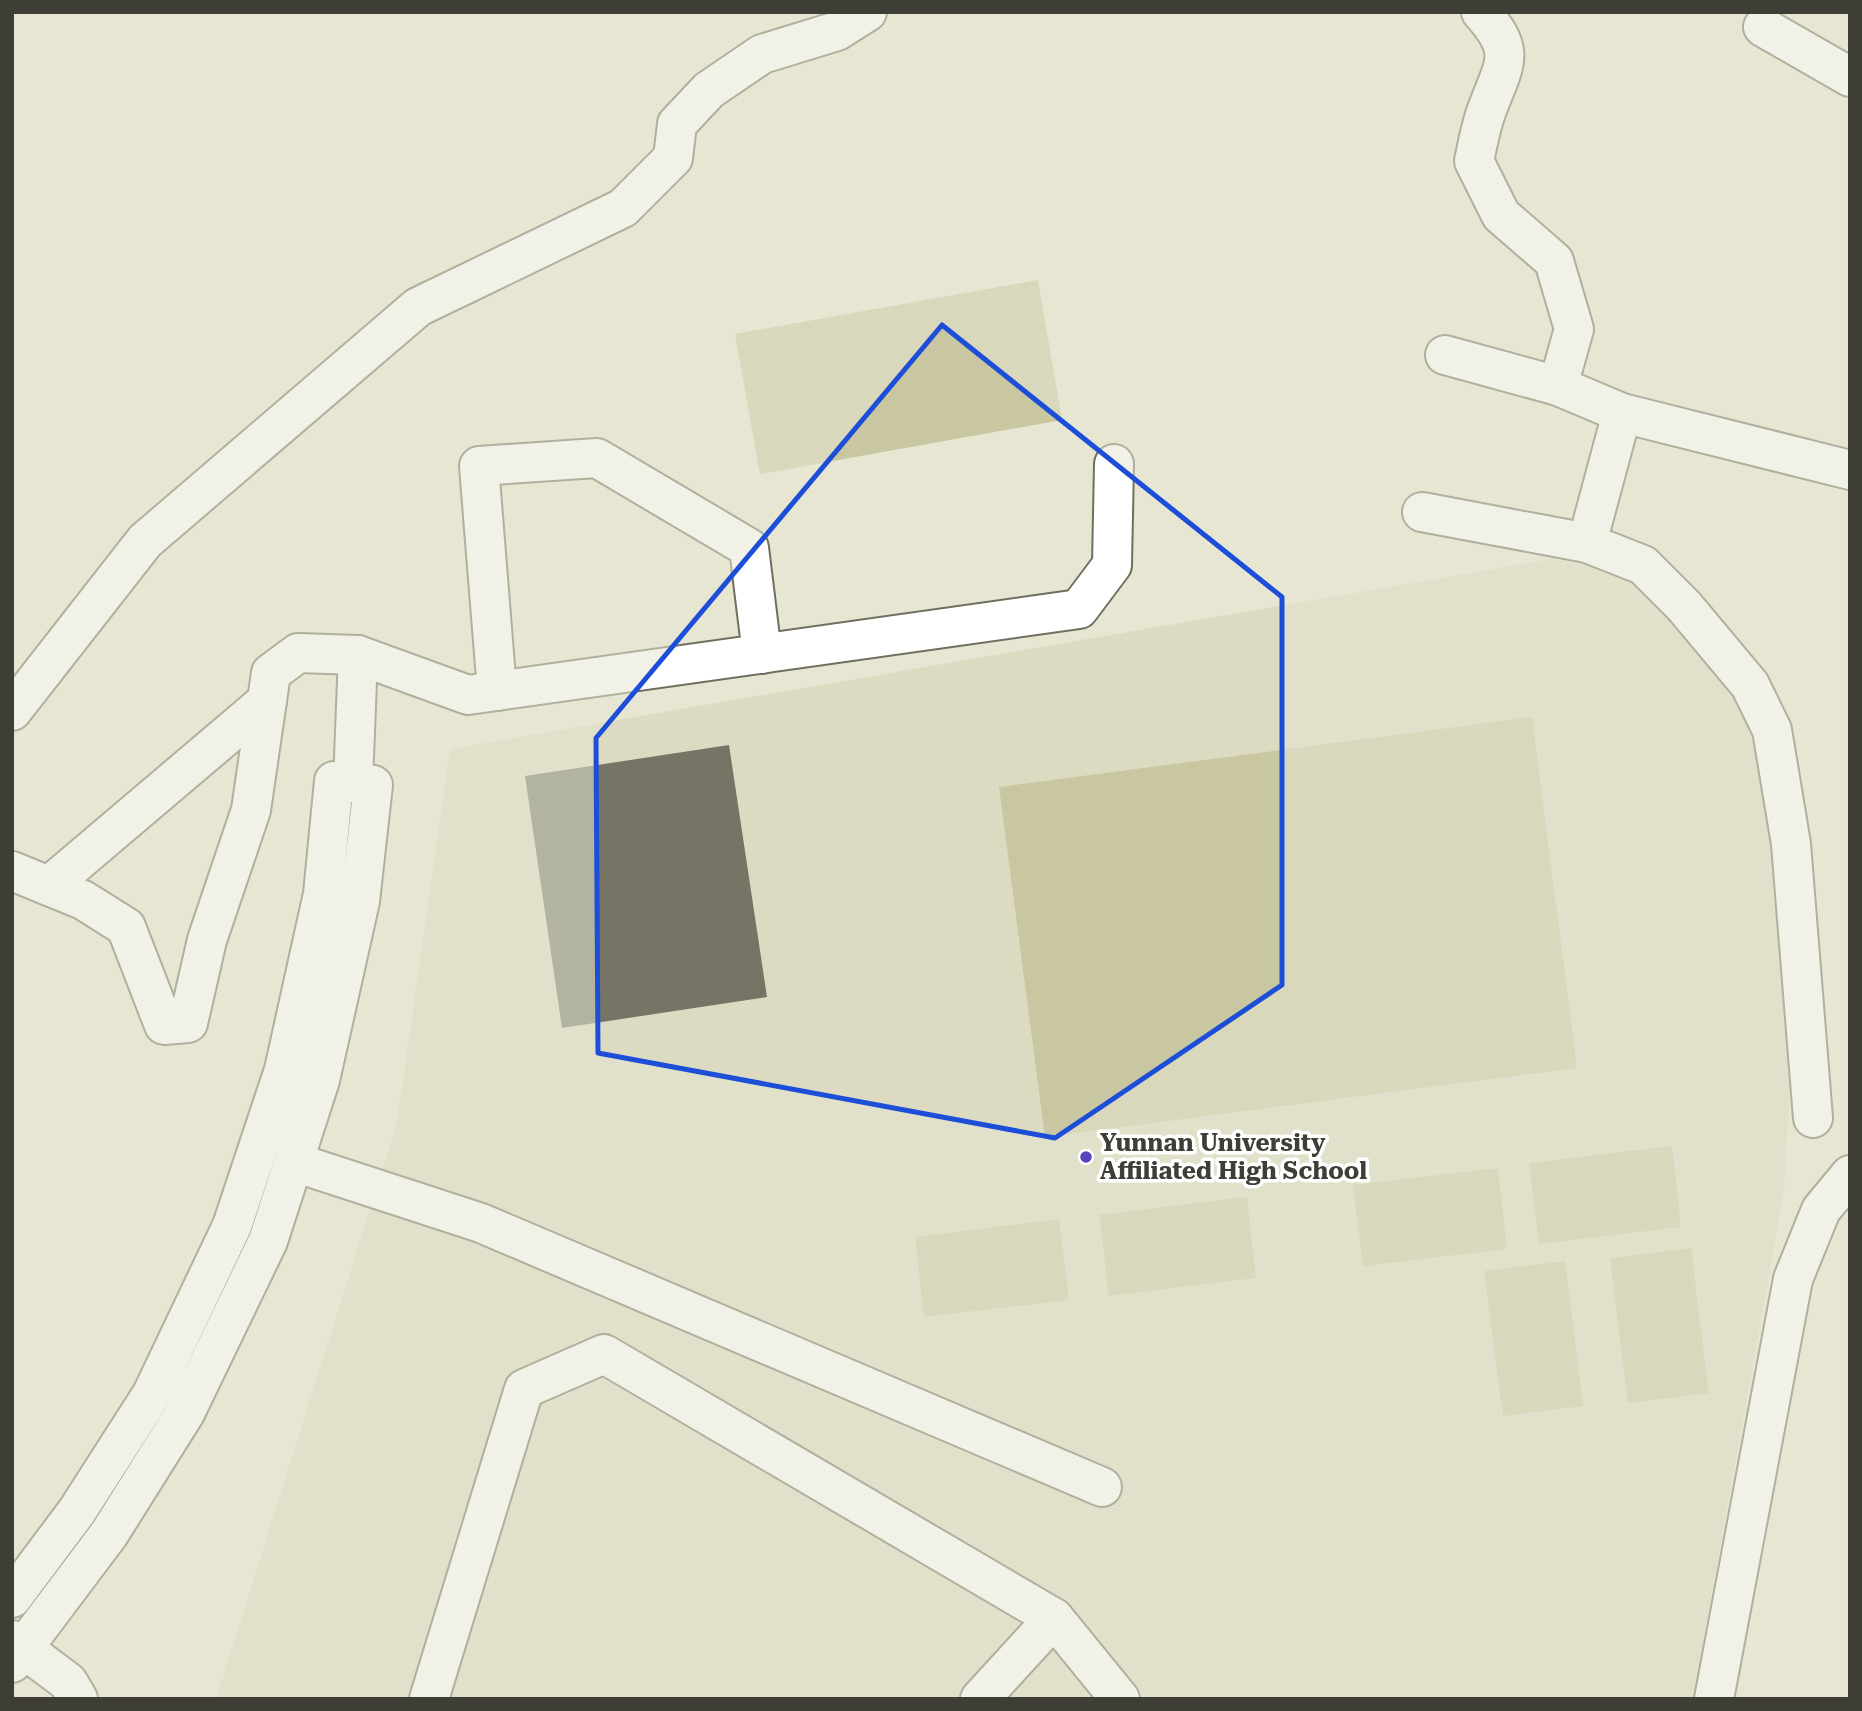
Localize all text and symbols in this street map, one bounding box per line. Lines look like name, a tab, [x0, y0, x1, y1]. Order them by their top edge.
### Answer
place label: Yunnan University Affiliated High School	[1100, 1129, 1367, 1185]
marker: Yunnan University Affiliated High School	[1078, 1149, 1094, 1165]

